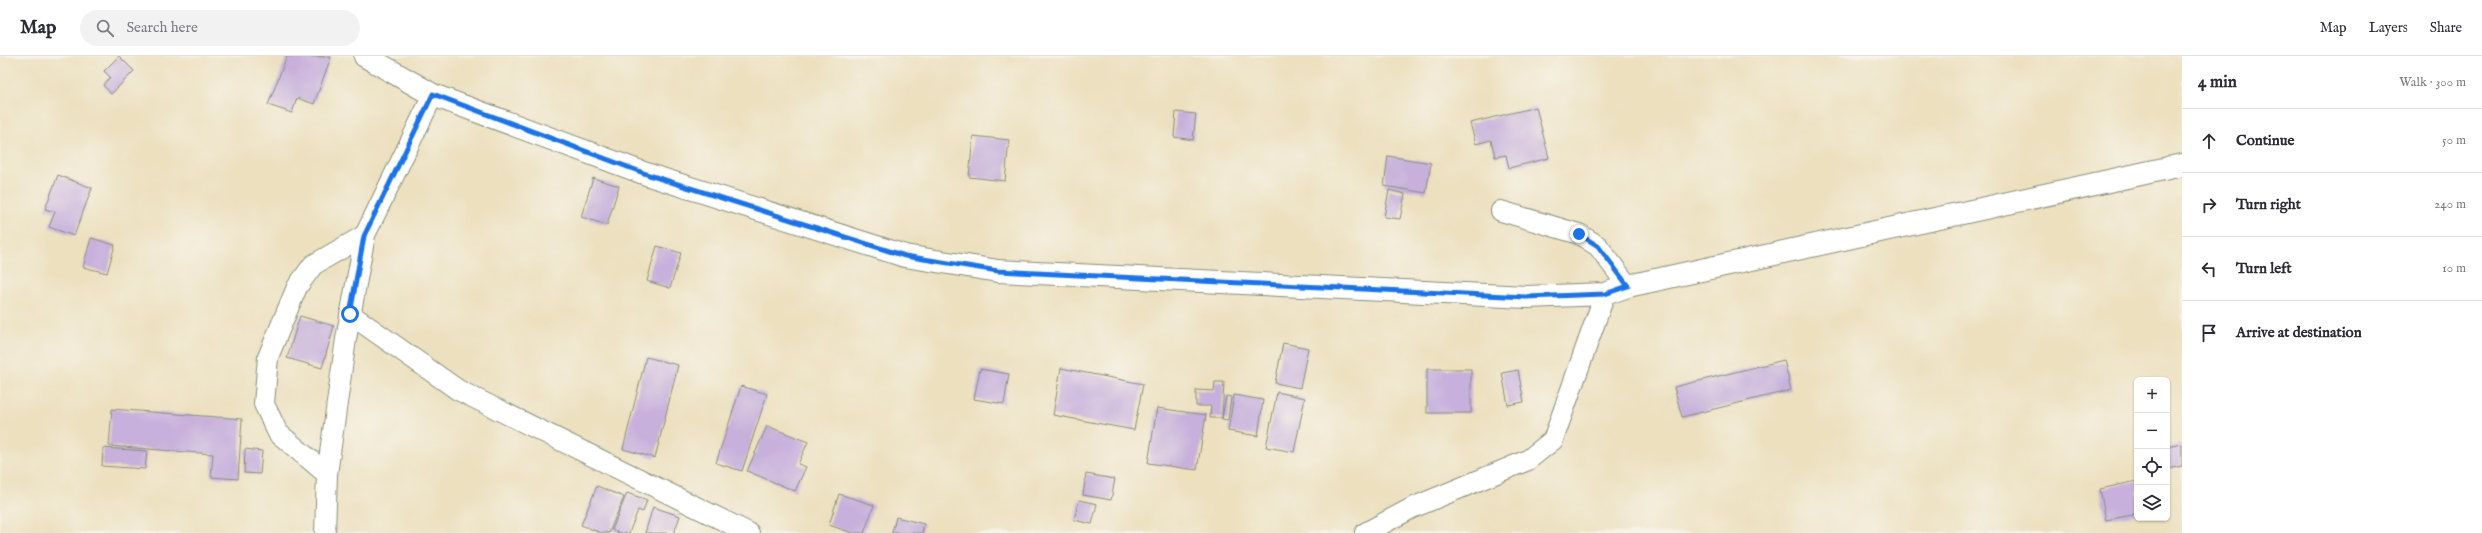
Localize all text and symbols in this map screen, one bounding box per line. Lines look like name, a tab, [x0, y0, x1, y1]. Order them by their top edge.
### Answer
search box	[80, 10, 360, 46]
text: Map	[20, 16, 56, 40]
icon: search	[94, 17, 116, 39]
text: Search here	[126, 18, 198, 37]
text: Map	[2320, 19, 2347, 37]
text: Layers	[2369, 19, 2408, 37]
text: Share	[2430, 19, 2462, 37]
text: 4 min	[2198, 72, 2237, 93]
text: Walk · 300 m	[2399, 74, 2466, 91]
icon: ahead	[2198, 130, 2220, 152]
text: Continue	[2236, 131, 2294, 150]
text: 50 m	[2442, 132, 2466, 149]
icon: right	[2198, 194, 2220, 216]
text: Turn right	[2236, 195, 2301, 214]
text: 240 m	[2434, 196, 2466, 213]
route end	[1570, 225, 1588, 243]
icon: left	[2198, 258, 2220, 280]
text: Turn left	[2236, 259, 2292, 278]
text: 10 m	[2442, 260, 2466, 277]
route start	[341, 305, 359, 323]
icon: arrive	[2198, 322, 2220, 344]
text: Arrive at destination	[2236, 323, 2362, 342]
map controls	[2134, 377, 2170, 521]
button: +	[2134, 377, 2170, 413]
button: −	[2134, 413, 2170, 449]
button: locate	[2134, 449, 2170, 485]
button: layers	[2134, 485, 2170, 521]

